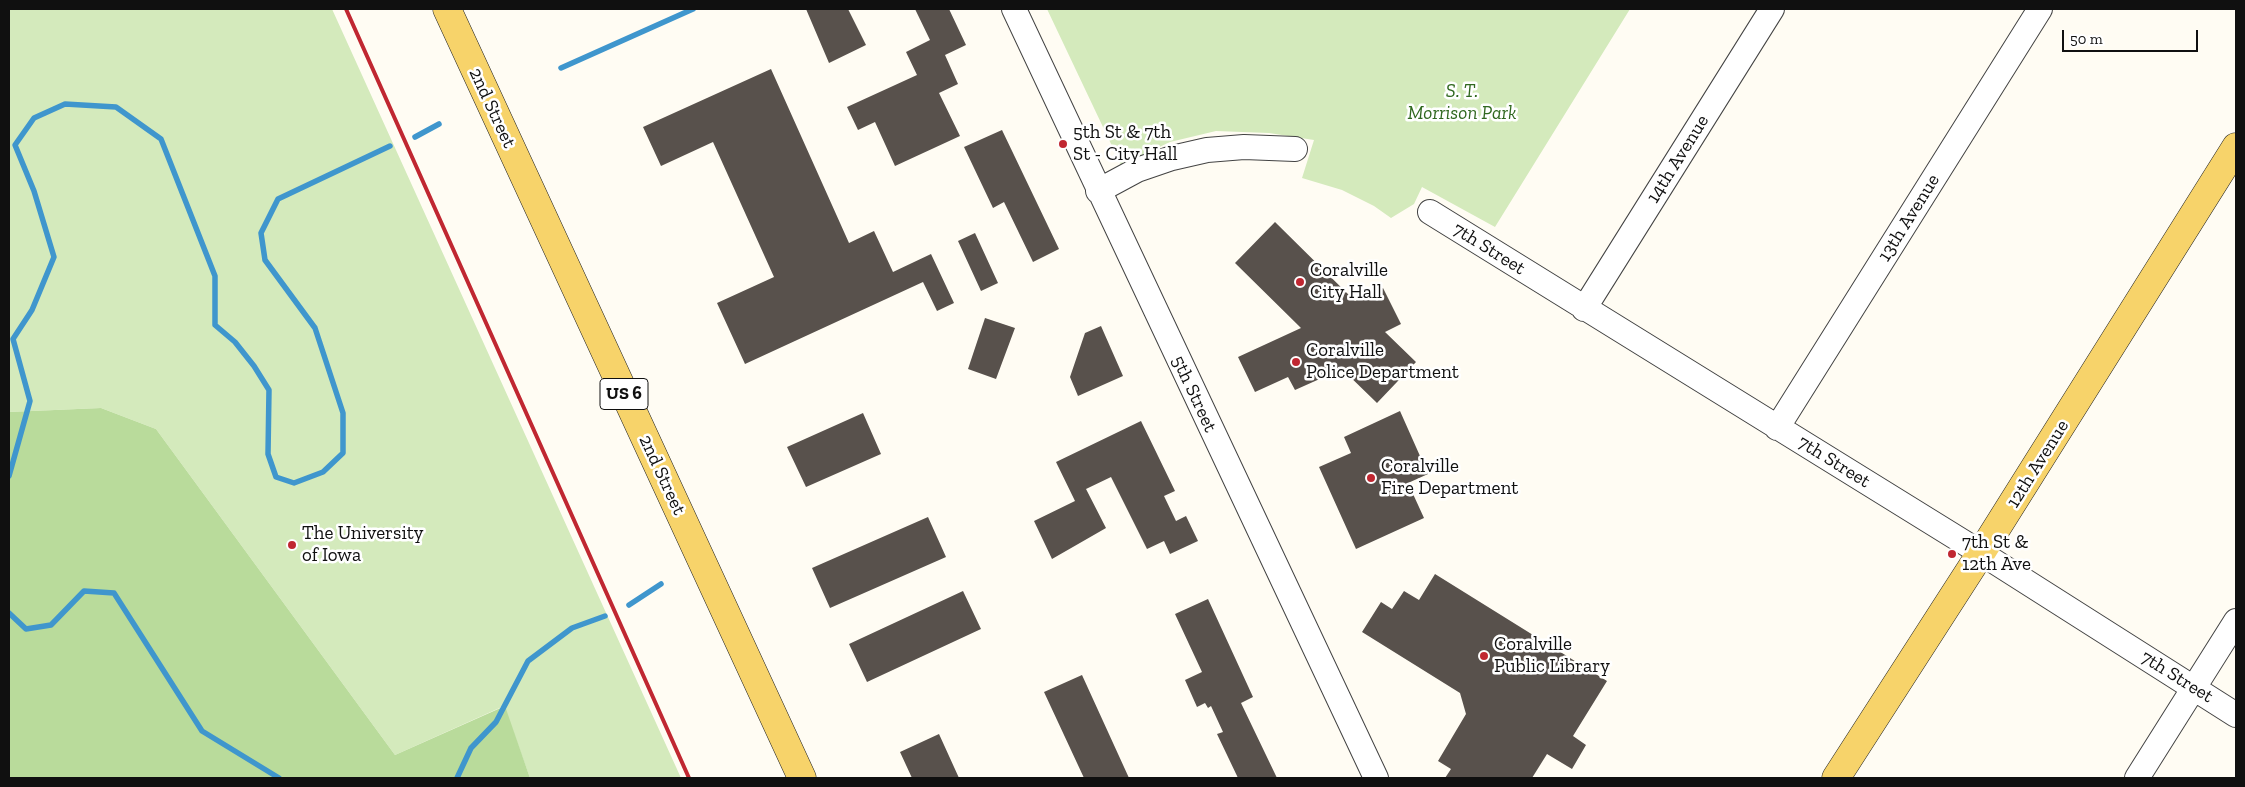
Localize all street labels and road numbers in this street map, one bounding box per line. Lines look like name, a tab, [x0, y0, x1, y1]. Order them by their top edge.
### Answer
street label: 2nd Street	[464, 64, 520, 152]
street label: 14th Avenue	[1642, 111, 1714, 207]
street label: 13th Avenue	[1873, 170, 1945, 266]
street label: 7th Street	[1449, 218, 1529, 280]
street label: 5th Street	[1166, 352, 1222, 436]
road number: US 6	[600, 378, 648, 409]
street label: 12th Avenue	[2002, 416, 2074, 512]
street label: 2nd Street	[634, 431, 690, 519]
street label: 7th Street	[1794, 431, 1874, 493]
street label: 7th Street	[2137, 646, 2217, 708]

